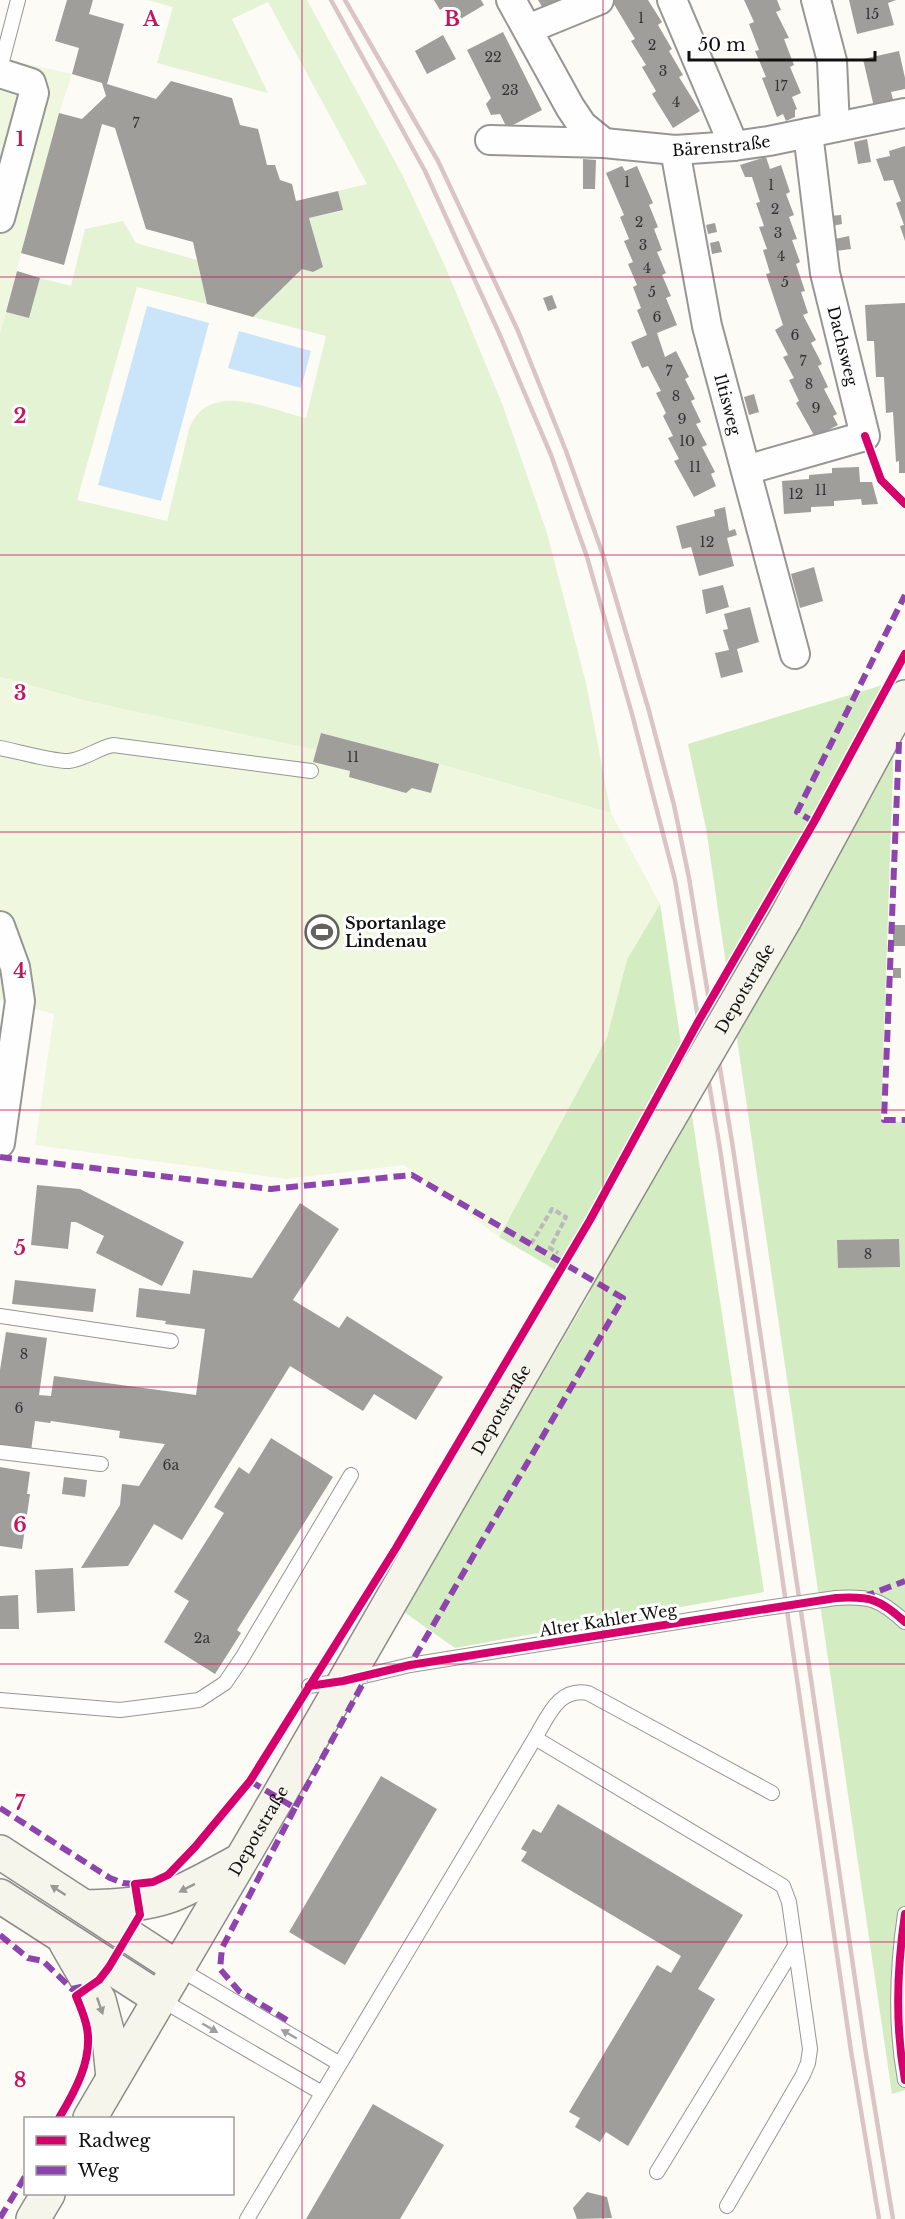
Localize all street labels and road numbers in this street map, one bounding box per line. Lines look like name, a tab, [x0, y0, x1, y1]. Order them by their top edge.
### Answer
street label: Bärenstraße	[671, 131, 772, 160]
street label: Dachsweg	[823, 304, 863, 388]
street label: Iltisweg	[710, 371, 746, 438]
street label: Depotstraße	[711, 940, 779, 1037]
street label: Depotstraße	[467, 1361, 535, 1458]
street label: Alter Kahler Weg	[537, 1599, 679, 1641]
street label: Depotstraße	[224, 1782, 292, 1879]

